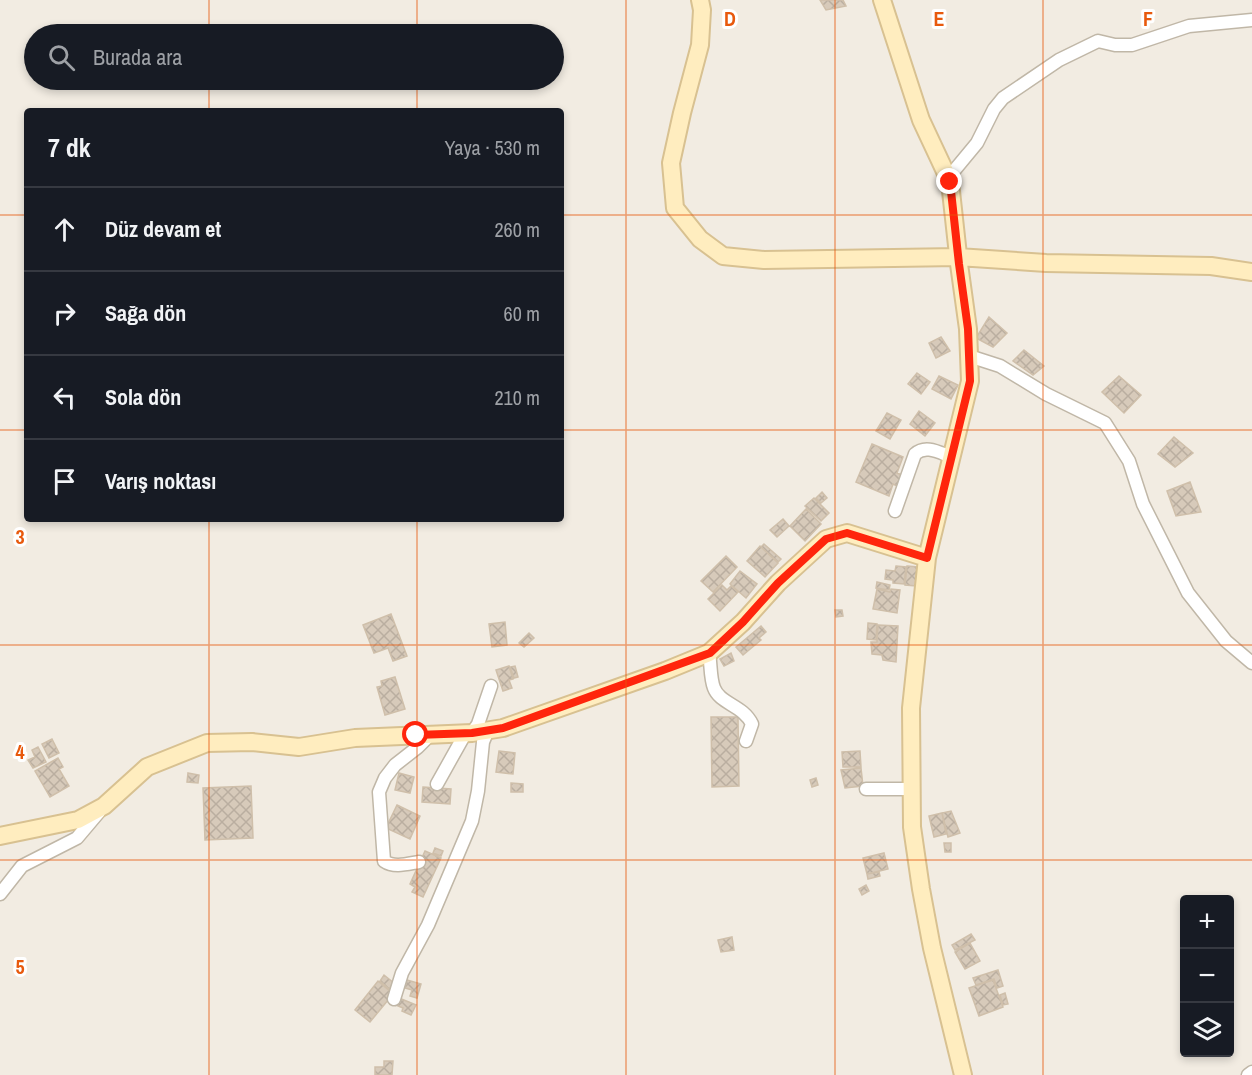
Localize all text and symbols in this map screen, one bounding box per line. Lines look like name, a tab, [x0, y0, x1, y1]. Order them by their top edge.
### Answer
text: D	[724, 5, 736, 32]
text: E	[934, 5, 945, 32]
text: F	[1143, 5, 1153, 32]
search box	[24, 24, 564, 90]
icon: search	[45, 41, 78, 74]
text: Burada ara	[93, 42, 182, 72]
text: 7 dk	[48, 130, 91, 165]
text: Yaya · 530 m	[445, 134, 540, 161]
route end	[936, 168, 962, 194]
icon: ahead	[48, 213, 81, 246]
text: Düz devam et	[105, 214, 221, 244]
text: 260 m	[494, 216, 540, 243]
icon: right	[48, 297, 81, 330]
text: Sağa dön	[105, 298, 186, 328]
text: 60 m	[504, 300, 540, 327]
icon: left	[48, 381, 81, 414]
text: Sola dön	[105, 382, 181, 412]
text: 210 m	[494, 384, 540, 411]
icon: arrive	[48, 465, 81, 498]
text: Varış noktası	[105, 466, 216, 496]
text: 3	[15, 523, 25, 550]
route start	[402, 721, 428, 747]
text: 4	[15, 738, 25, 765]
map controls	[1180, 895, 1234, 1057]
button: +	[1180, 895, 1234, 949]
button: −	[1180, 949, 1234, 1003]
text: 5	[15, 953, 25, 980]
button: layers	[1180, 1003, 1234, 1057]

